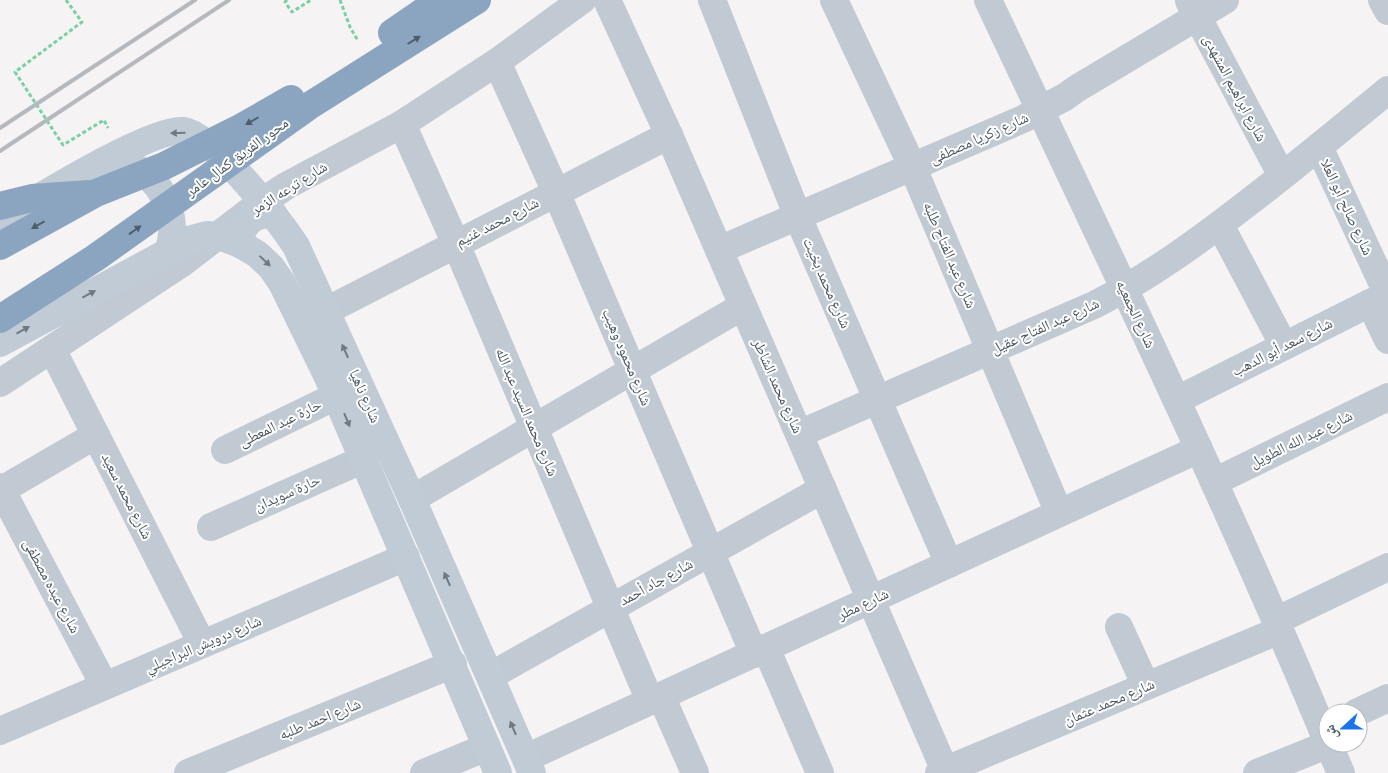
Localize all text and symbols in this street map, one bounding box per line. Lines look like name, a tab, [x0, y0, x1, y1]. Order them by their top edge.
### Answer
street label: شارع ابراهيم المشهدى	[1198, 30, 1273, 145]
one-way arrow	[407, 35, 420, 45]
street label: شارع زكريا مصطفى	[926, 106, 1032, 169]
street label: محور الفريق كمال عامر	[180, 112, 293, 202]
one-way arrow	[246, 117, 259, 126]
one-way arrow	[170, 129, 186, 137]
street label: شارع صالح أبو العلا	[1316, 155, 1379, 259]
street label: شارع ترعه الزمر	[246, 156, 331, 220]
street label: شارع محمد غنيم	[452, 192, 542, 252]
street label: شارع عبد الفتاح طلبه	[919, 198, 982, 311]
one-way arrow	[30, 221, 45, 229]
one-way arrow	[128, 225, 142, 235]
street label: شارع محمد بخيت	[798, 234, 857, 332]
one-way arrow	[259, 255, 271, 267]
street label: شارع الجمعيه	[1111, 276, 1162, 352]
one-way arrow	[82, 290, 96, 298]
street label: شارع عبد الفتاح عقيل	[987, 292, 1103, 359]
street label: شارع محمود وهيب	[597, 305, 657, 409]
street label: شارع سعد أبو الدهب	[1228, 312, 1336, 381]
one-way arrow	[16, 326, 30, 334]
street label: شارع محمد الشاطر	[748, 334, 809, 437]
one-way arrow	[340, 344, 348, 358]
street label: شارع محمد السيد عبد الله	[491, 344, 564, 479]
street label: شارع ناهيا	[344, 366, 387, 426]
street label: حارة عبد المعطى	[235, 393, 325, 452]
street label: شارع عبد الله الطويل	[1246, 404, 1356, 473]
one-way arrow	[343, 413, 351, 427]
street label: شارع محمد سعيد	[97, 449, 158, 543]
street label: حارة سويدان	[250, 468, 324, 516]
street label: شارع عبده مصطفى	[19, 535, 86, 637]
street label: شارع جاد أحمد	[615, 553, 697, 610]
one-way arrow	[443, 572, 451, 586]
street label: شارع مطر	[833, 583, 892, 625]
street label: شارع درويش البراجيلي	[141, 610, 265, 679]
street label: شارع محمد عثمان	[1060, 673, 1158, 730]
street label: شارع احمد طلبه	[276, 693, 364, 744]
north arrow	[1318, 703, 1368, 753]
one-way arrow	[508, 721, 516, 735]
text: ش	[1320, 722, 1342, 743]

